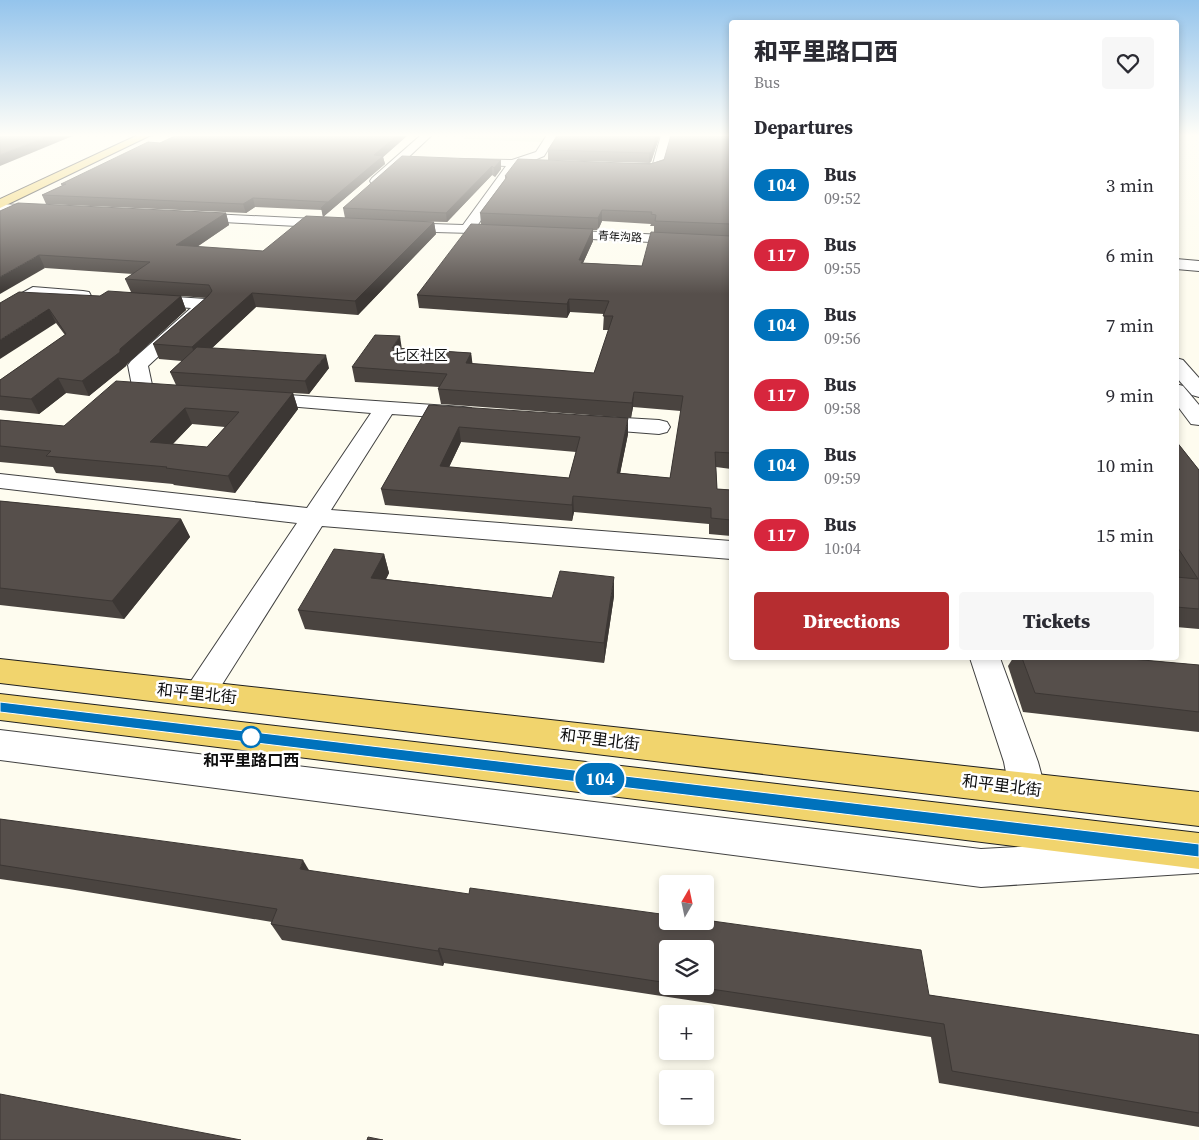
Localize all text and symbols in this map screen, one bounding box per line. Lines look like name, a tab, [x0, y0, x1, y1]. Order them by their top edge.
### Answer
text: 和平里路口西	[754, 35, 898, 68]
button: heart	[1102, 37, 1154, 89]
text: Bus	[754, 71, 780, 93]
text: Departures	[754, 114, 853, 140]
text: Bus	[824, 161, 856, 187]
text: 104	[767, 172, 796, 197]
text: 3 min	[1106, 172, 1154, 198]
text: 09:52	[824, 187, 861, 209]
street label: 青年沟路	[598, 228, 642, 246]
text: Bus	[824, 231, 856, 257]
text: 117	[767, 242, 796, 267]
text: 6 min	[1106, 242, 1154, 268]
text: 09:55	[824, 257, 861, 279]
text: Bus	[824, 301, 856, 327]
text: 104	[767, 312, 796, 337]
text: 7 min	[1106, 312, 1154, 338]
text: 09:56	[824, 327, 861, 349]
district label: 七区社区	[392, 345, 448, 365]
text: Bus	[824, 371, 856, 397]
text: 117	[767, 382, 796, 407]
text: 9 min	[1106, 382, 1154, 408]
text: 09:58	[824, 397, 861, 419]
text: Bus	[824, 441, 856, 467]
text: 104	[767, 452, 796, 477]
text: 10 min	[1096, 452, 1154, 478]
text: 09:59	[824, 467, 861, 489]
text: Bus	[824, 511, 856, 537]
text: 117	[767, 522, 796, 547]
text: 15 min	[1096, 522, 1154, 548]
text: 10:04	[824, 537, 861, 559]
button: Directions	[754, 592, 949, 650]
button: Tickets	[959, 592, 1154, 650]
street label: 和平里北街	[156, 678, 238, 708]
street label: 和平里北街	[559, 723, 641, 755]
marker: 和平里路口西	[240, 726, 262, 748]
place label: 和平里路口西	[203, 749, 299, 771]
line badge: 104	[571, 763, 629, 795]
text: 104	[585, 766, 615, 791]
street label: 和平里北街	[961, 769, 1043, 801]
north arrow	[659, 875, 714, 930]
map controls	[659, 875, 714, 1125]
button: layers	[659, 940, 714, 995]
button: +	[659, 1005, 714, 1060]
button: −	[659, 1070, 714, 1125]

